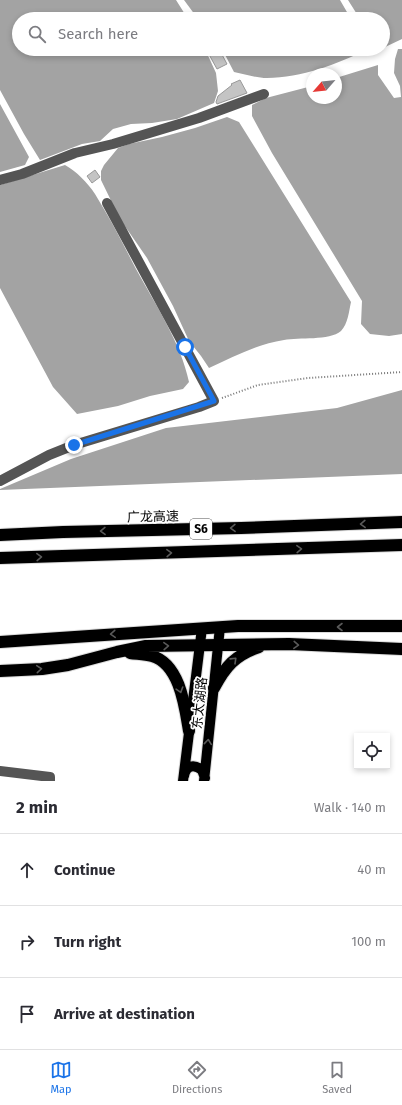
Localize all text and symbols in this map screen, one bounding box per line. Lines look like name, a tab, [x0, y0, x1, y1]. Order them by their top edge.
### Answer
search box	[12, 12, 390, 56]
icon: search	[26, 23, 48, 45]
text: Search here	[58, 25, 138, 43]
north arrow	[306, 68, 342, 104]
route start	[176, 338, 194, 356]
route end	[65, 436, 83, 454]
street label: 广龙高速	[127, 509, 179, 524]
road number: S6	[190, 519, 212, 539]
one-way arrow	[360, 519, 366, 528]
one-way arrow	[230, 524, 236, 532]
one-way arrow	[100, 527, 106, 535]
one-way arrow	[296, 545, 302, 553]
one-way arrow	[166, 549, 172, 558]
one-way arrow	[36, 553, 42, 561]
one-way arrow	[337, 623, 343, 631]
one-way arrow	[110, 630, 116, 639]
one-way arrow	[293, 640, 299, 649]
one-way arrow	[163, 641, 169, 650]
one-way arrow	[229, 657, 237, 665]
one-way arrow	[36, 664, 42, 673]
street label: 东太湖路	[189, 676, 210, 730]
one-way arrow	[175, 686, 184, 693]
map controls	[354, 733, 390, 769]
button: locate	[354, 733, 390, 769]
one-way arrow	[204, 739, 213, 745]
text: 2 min	[16, 797, 58, 818]
text: Walk · 140 m	[314, 800, 386, 815]
icon: ahead	[16, 859, 38, 881]
text: Continue	[54, 861, 115, 879]
text: 40 m	[357, 862, 386, 877]
icon: right	[16, 931, 38, 953]
text: Turn right	[54, 933, 121, 951]
text: 100 m	[351, 934, 386, 949]
icon: arrive	[16, 1003, 38, 1025]
text: Arrive at destination	[54, 1005, 195, 1023]
tab: Map	[50, 1059, 72, 1096]
tab: Directions	[172, 1059, 222, 1096]
tab: Saved	[322, 1059, 352, 1096]

